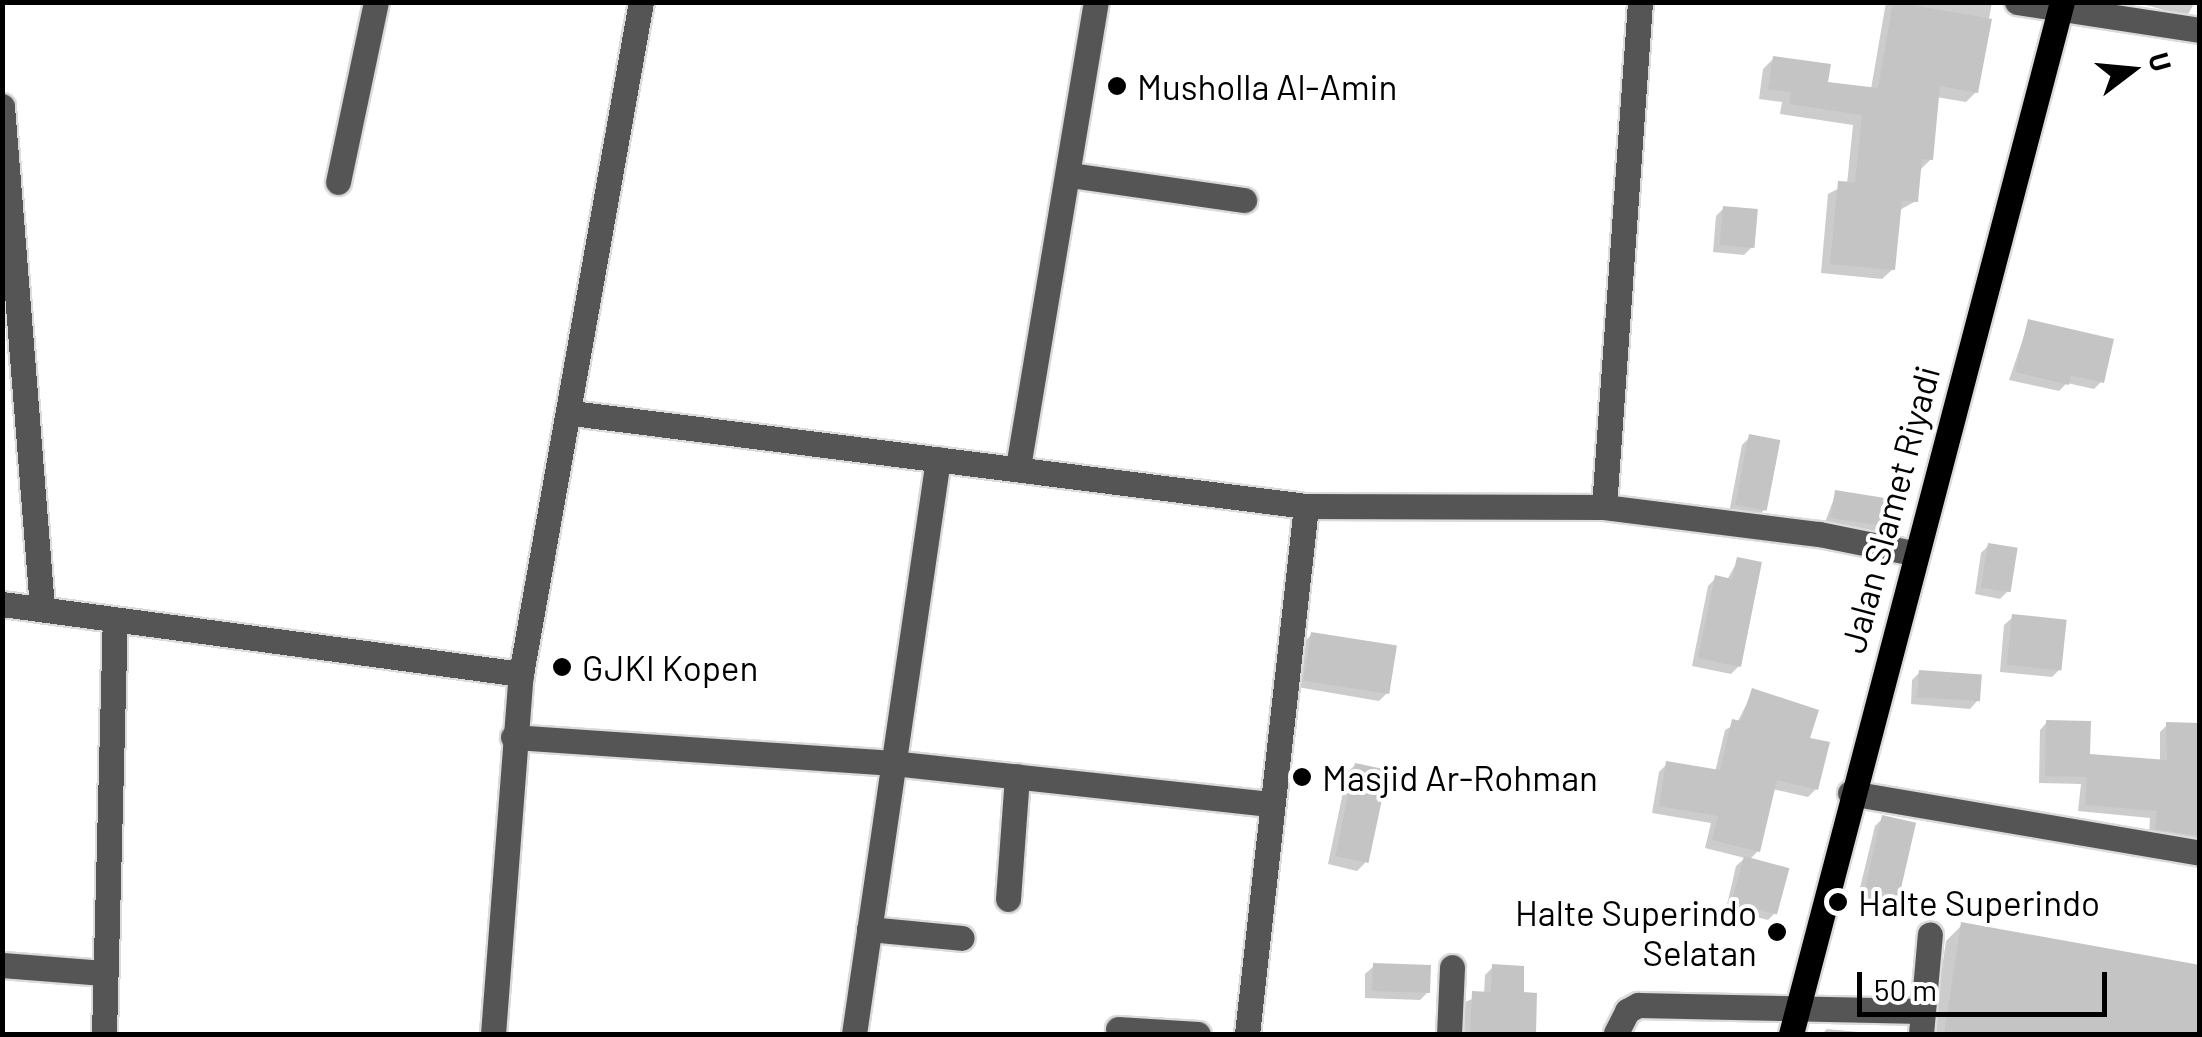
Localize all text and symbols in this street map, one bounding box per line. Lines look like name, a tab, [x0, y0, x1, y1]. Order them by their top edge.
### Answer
north arrow	[2082, 20, 2182, 120]
text: U	[2142, 49, 2180, 75]
place label: Musholla Al-Amin	[1137, 65, 1397, 107]
marker: Musholla Al-Amin	[1106, 75, 1128, 97]
street label: Jalan Slamet Riyadi	[1831, 361, 1947, 657]
place label: GJKI Kopen	[582, 646, 758, 688]
marker: GJKI Kopen	[551, 656, 573, 678]
place label: Masjid Ar-Rohman	[1322, 756, 1598, 798]
marker: Masjid Ar-Rohman	[1291, 766, 1313, 788]
place label: Halte Superindo	[1858, 881, 2100, 923]
place label: Halte Superindo Selatan	[1515, 891, 1757, 973]
marker: Halte Superindo	[1827, 891, 1849, 913]
marker: Halte Superindo Selatan	[1766, 921, 1788, 943]
scale bar	[1862, 952, 2112, 1014]
text: 50 m	[1874, 971, 1937, 1007]

